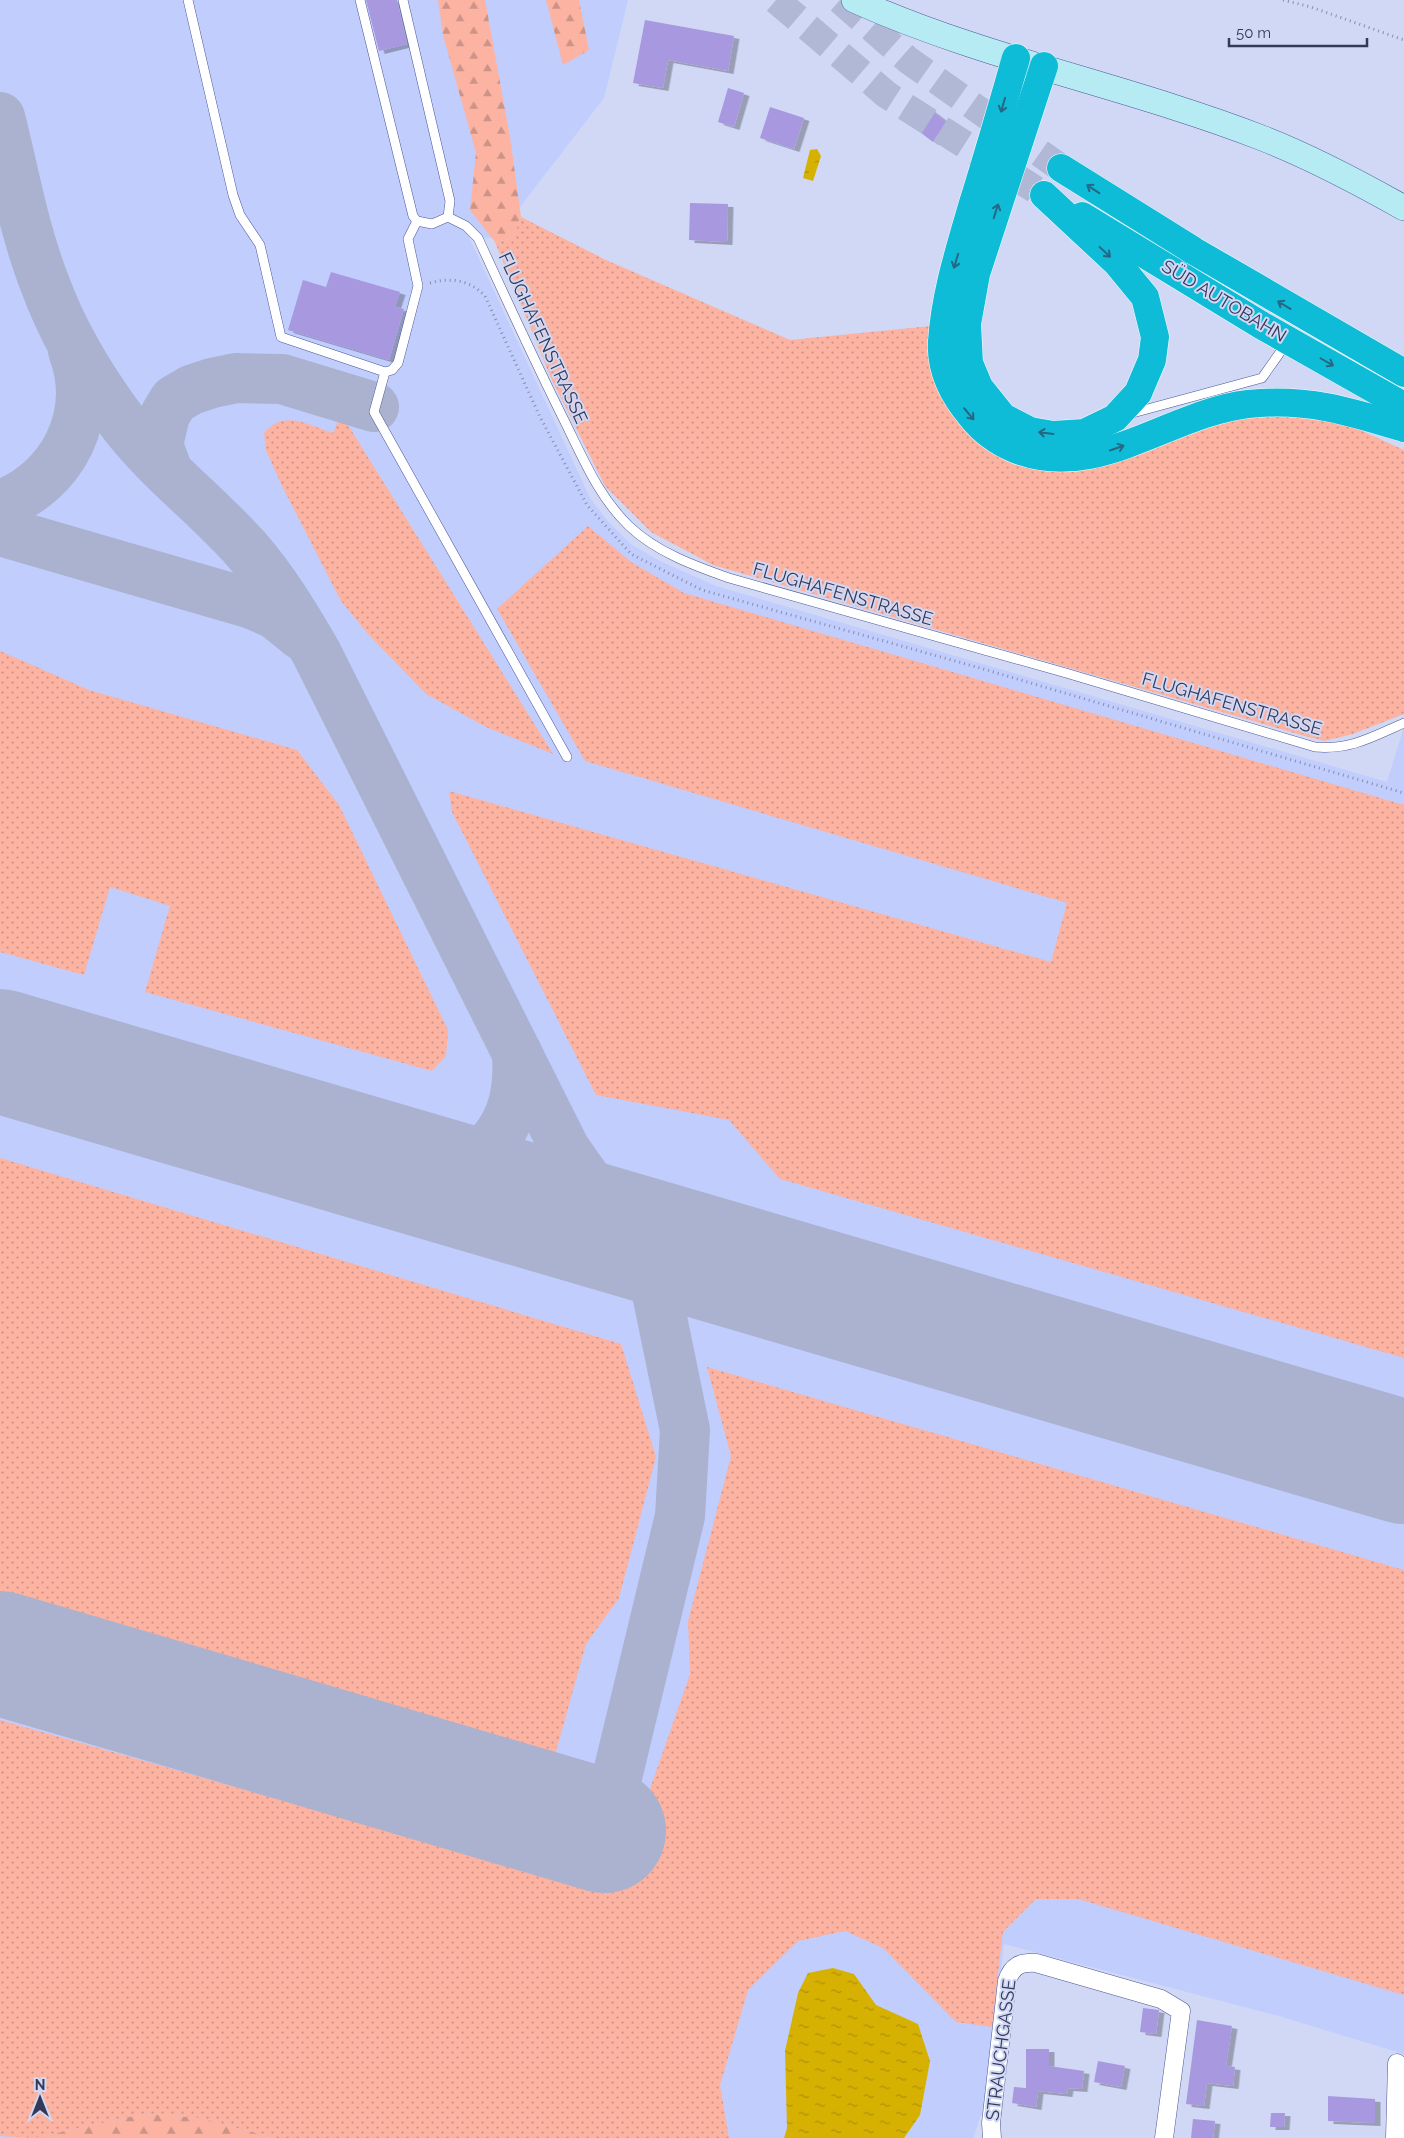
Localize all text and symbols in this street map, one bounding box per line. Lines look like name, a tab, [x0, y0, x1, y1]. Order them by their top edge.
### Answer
scale bar	[1229, 15, 1366, 47]
text: 50 m	[1236, 24, 1271, 42]
one-way arrow	[997, 97, 1007, 113]
one-way arrow	[1087, 184, 1101, 194]
one-way arrow	[992, 204, 1002, 220]
one-way arrow	[1098, 246, 1111, 258]
street label: FLUGHAFENSTRASSE	[495, 249, 592, 427]
one-way arrow	[951, 252, 961, 268]
street label: SÜD AUTOBAHN	[1158, 255, 1290, 346]
one-way arrow	[1278, 299, 1292, 309]
one-way arrow	[1319, 358, 1333, 368]
one-way arrow	[964, 408, 975, 421]
one-way arrow	[1038, 428, 1054, 438]
one-way arrow	[1109, 443, 1124, 452]
street label: FLUGHAFENSTRASSE	[751, 558, 936, 629]
street label: FLUGHAFENSTRASSE	[1140, 668, 1325, 739]
street label: STRAUCHGASSE	[981, 1978, 1020, 2122]
north arrow	[15, 2073, 65, 2123]
text: N	[35, 2077, 45, 2093]

